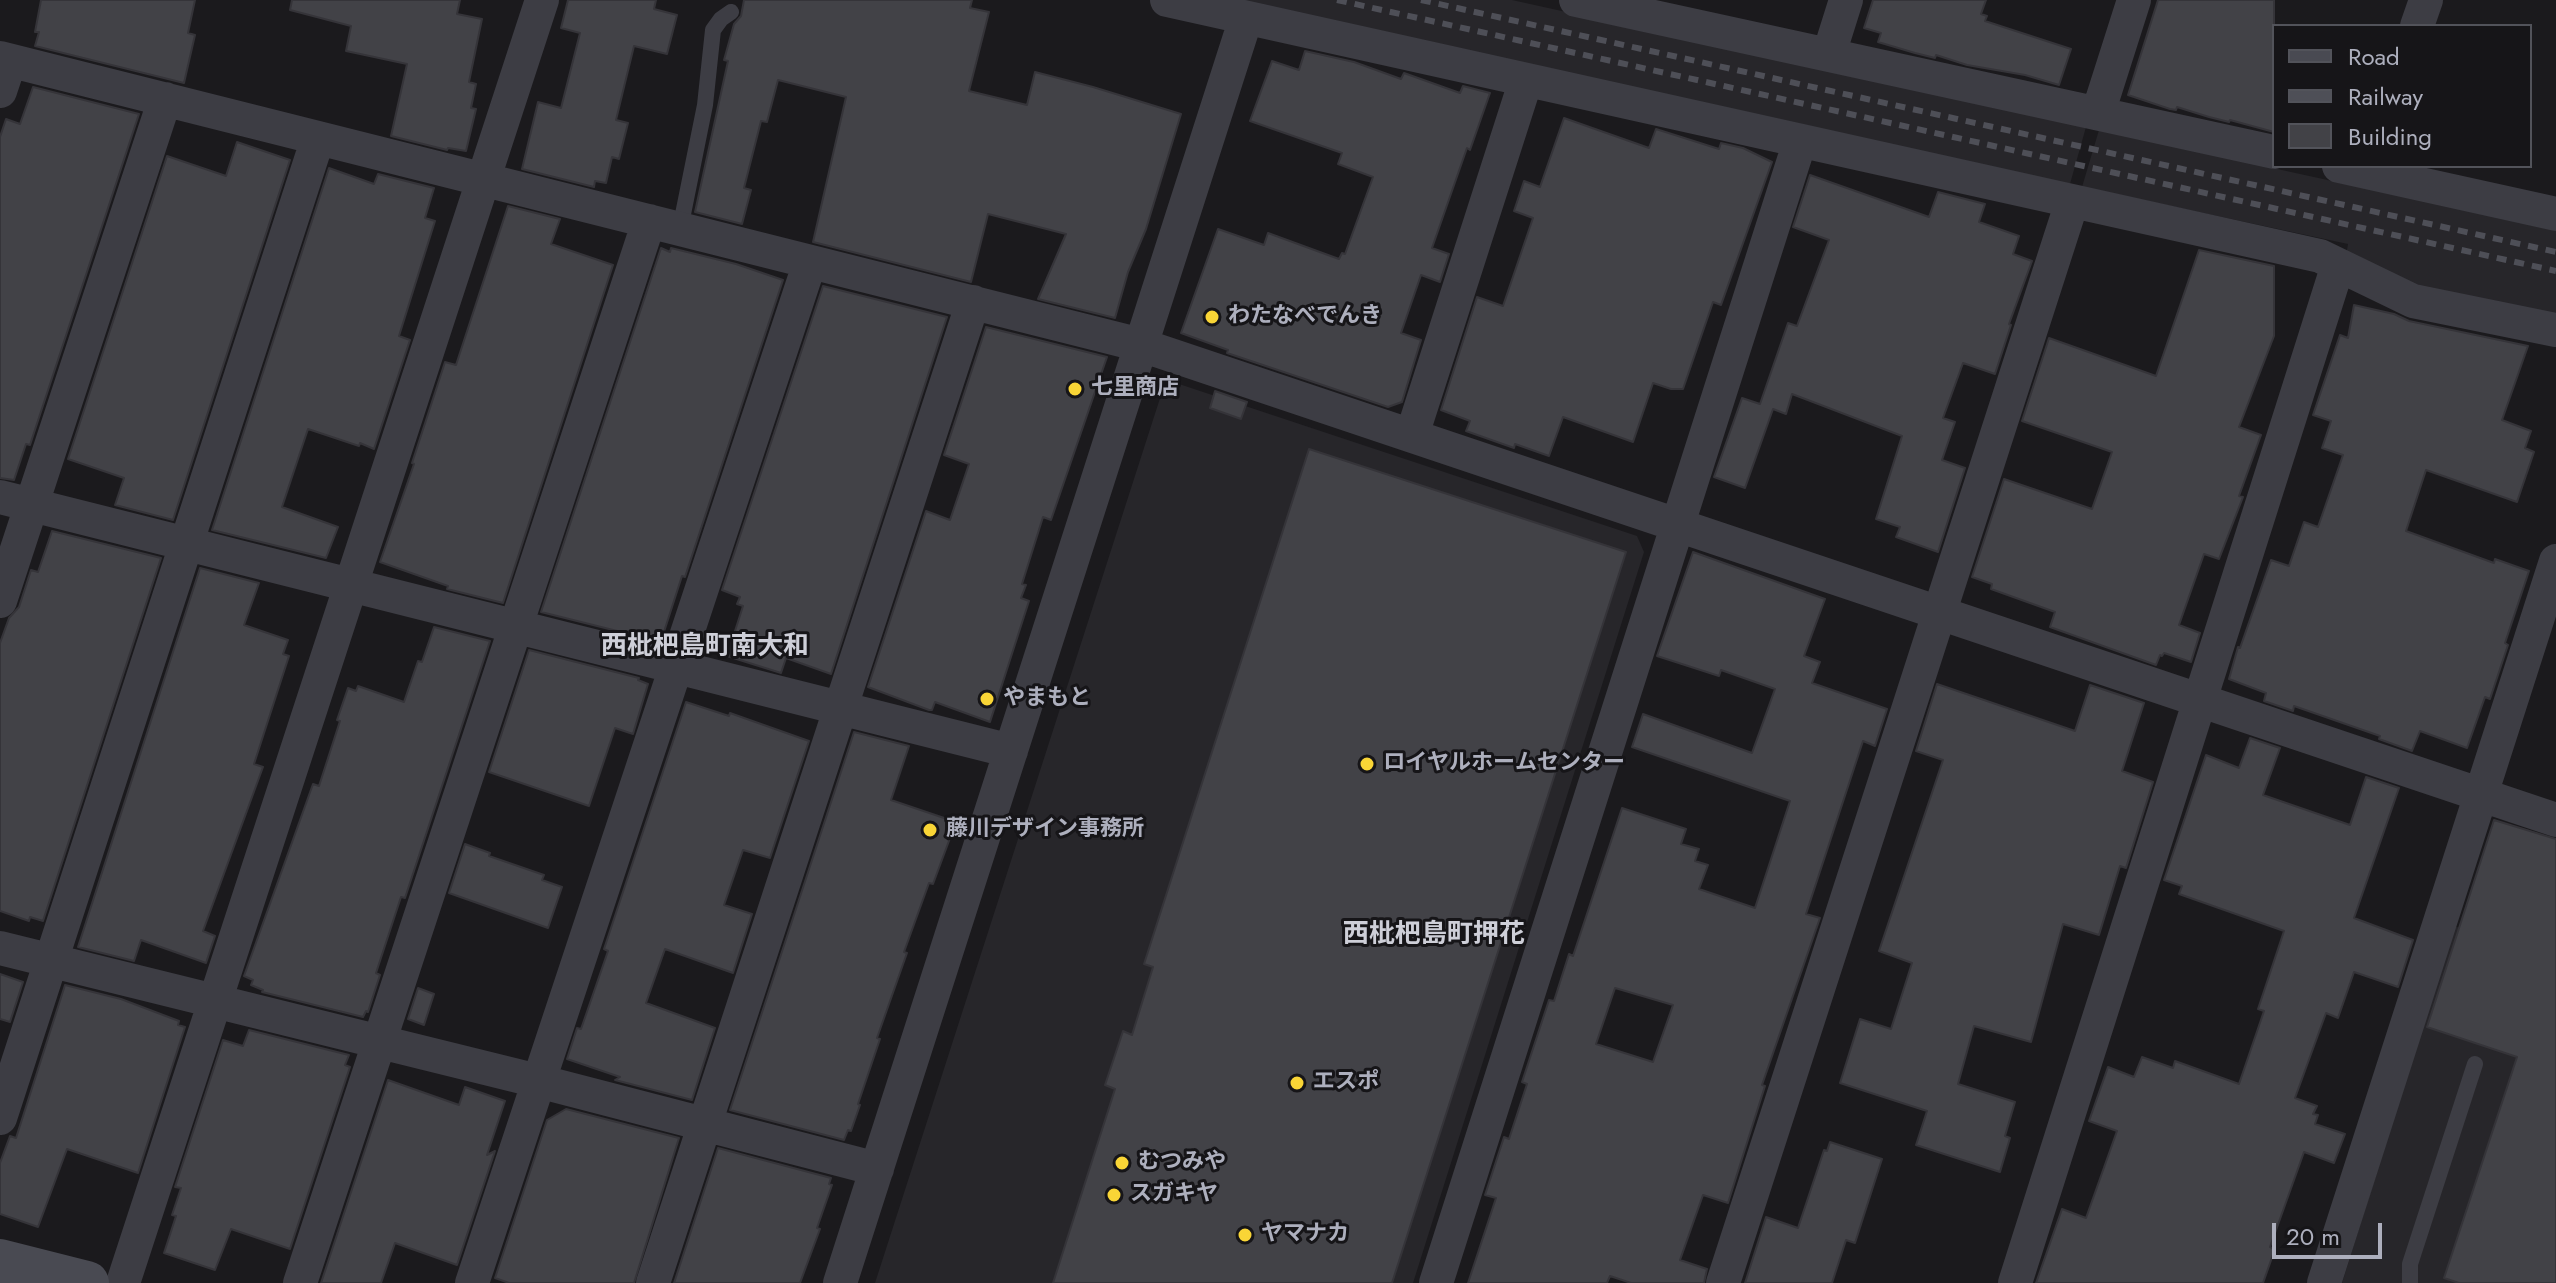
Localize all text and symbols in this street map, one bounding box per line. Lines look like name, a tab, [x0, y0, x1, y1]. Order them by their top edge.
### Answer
legend	[2272, 24, 2532, 168]
text: Road	[2348, 39, 2400, 74]
text: Railway	[2348, 79, 2423, 114]
text: Building	[2348, 119, 2432, 154]
place label: わたなべでんき	[1228, 304, 1382, 330]
marker: わたなべでんき	[1203, 308, 1221, 326]
place label: 七里商店	[1091, 376, 1179, 402]
marker: 七里商店	[1066, 380, 1084, 398]
district label: 西枇杷島町南大和	[601, 632, 809, 664]
place label: やまもと	[1003, 686, 1091, 712]
marker: やまもと	[978, 690, 996, 708]
place label: ロイヤルホームセンター	[1383, 751, 1625, 777]
marker: ロイヤルホームセンター	[1358, 755, 1376, 773]
place label: 藤川デザイン事務所	[946, 817, 1144, 843]
marker: 藤川デザイン事務所	[921, 821, 939, 839]
district label: 西枇杷島町押花	[1343, 920, 1525, 952]
place label: エスポ	[1313, 1070, 1379, 1096]
marker: エスポ	[1288, 1074, 1306, 1092]
place label: むつみや	[1138, 1150, 1226, 1176]
marker: むつみや	[1113, 1154, 1131, 1172]
place label: スガキヤ	[1130, 1182, 1218, 1208]
marker: スガキヤ	[1105, 1186, 1123, 1204]
scale bar	[2276, 1207, 2386, 1257]
text: 20 m	[2286, 1219, 2340, 1254]
place label: ヤマナカ	[1261, 1222, 1349, 1248]
marker: ヤマナカ	[1236, 1226, 1254, 1244]

